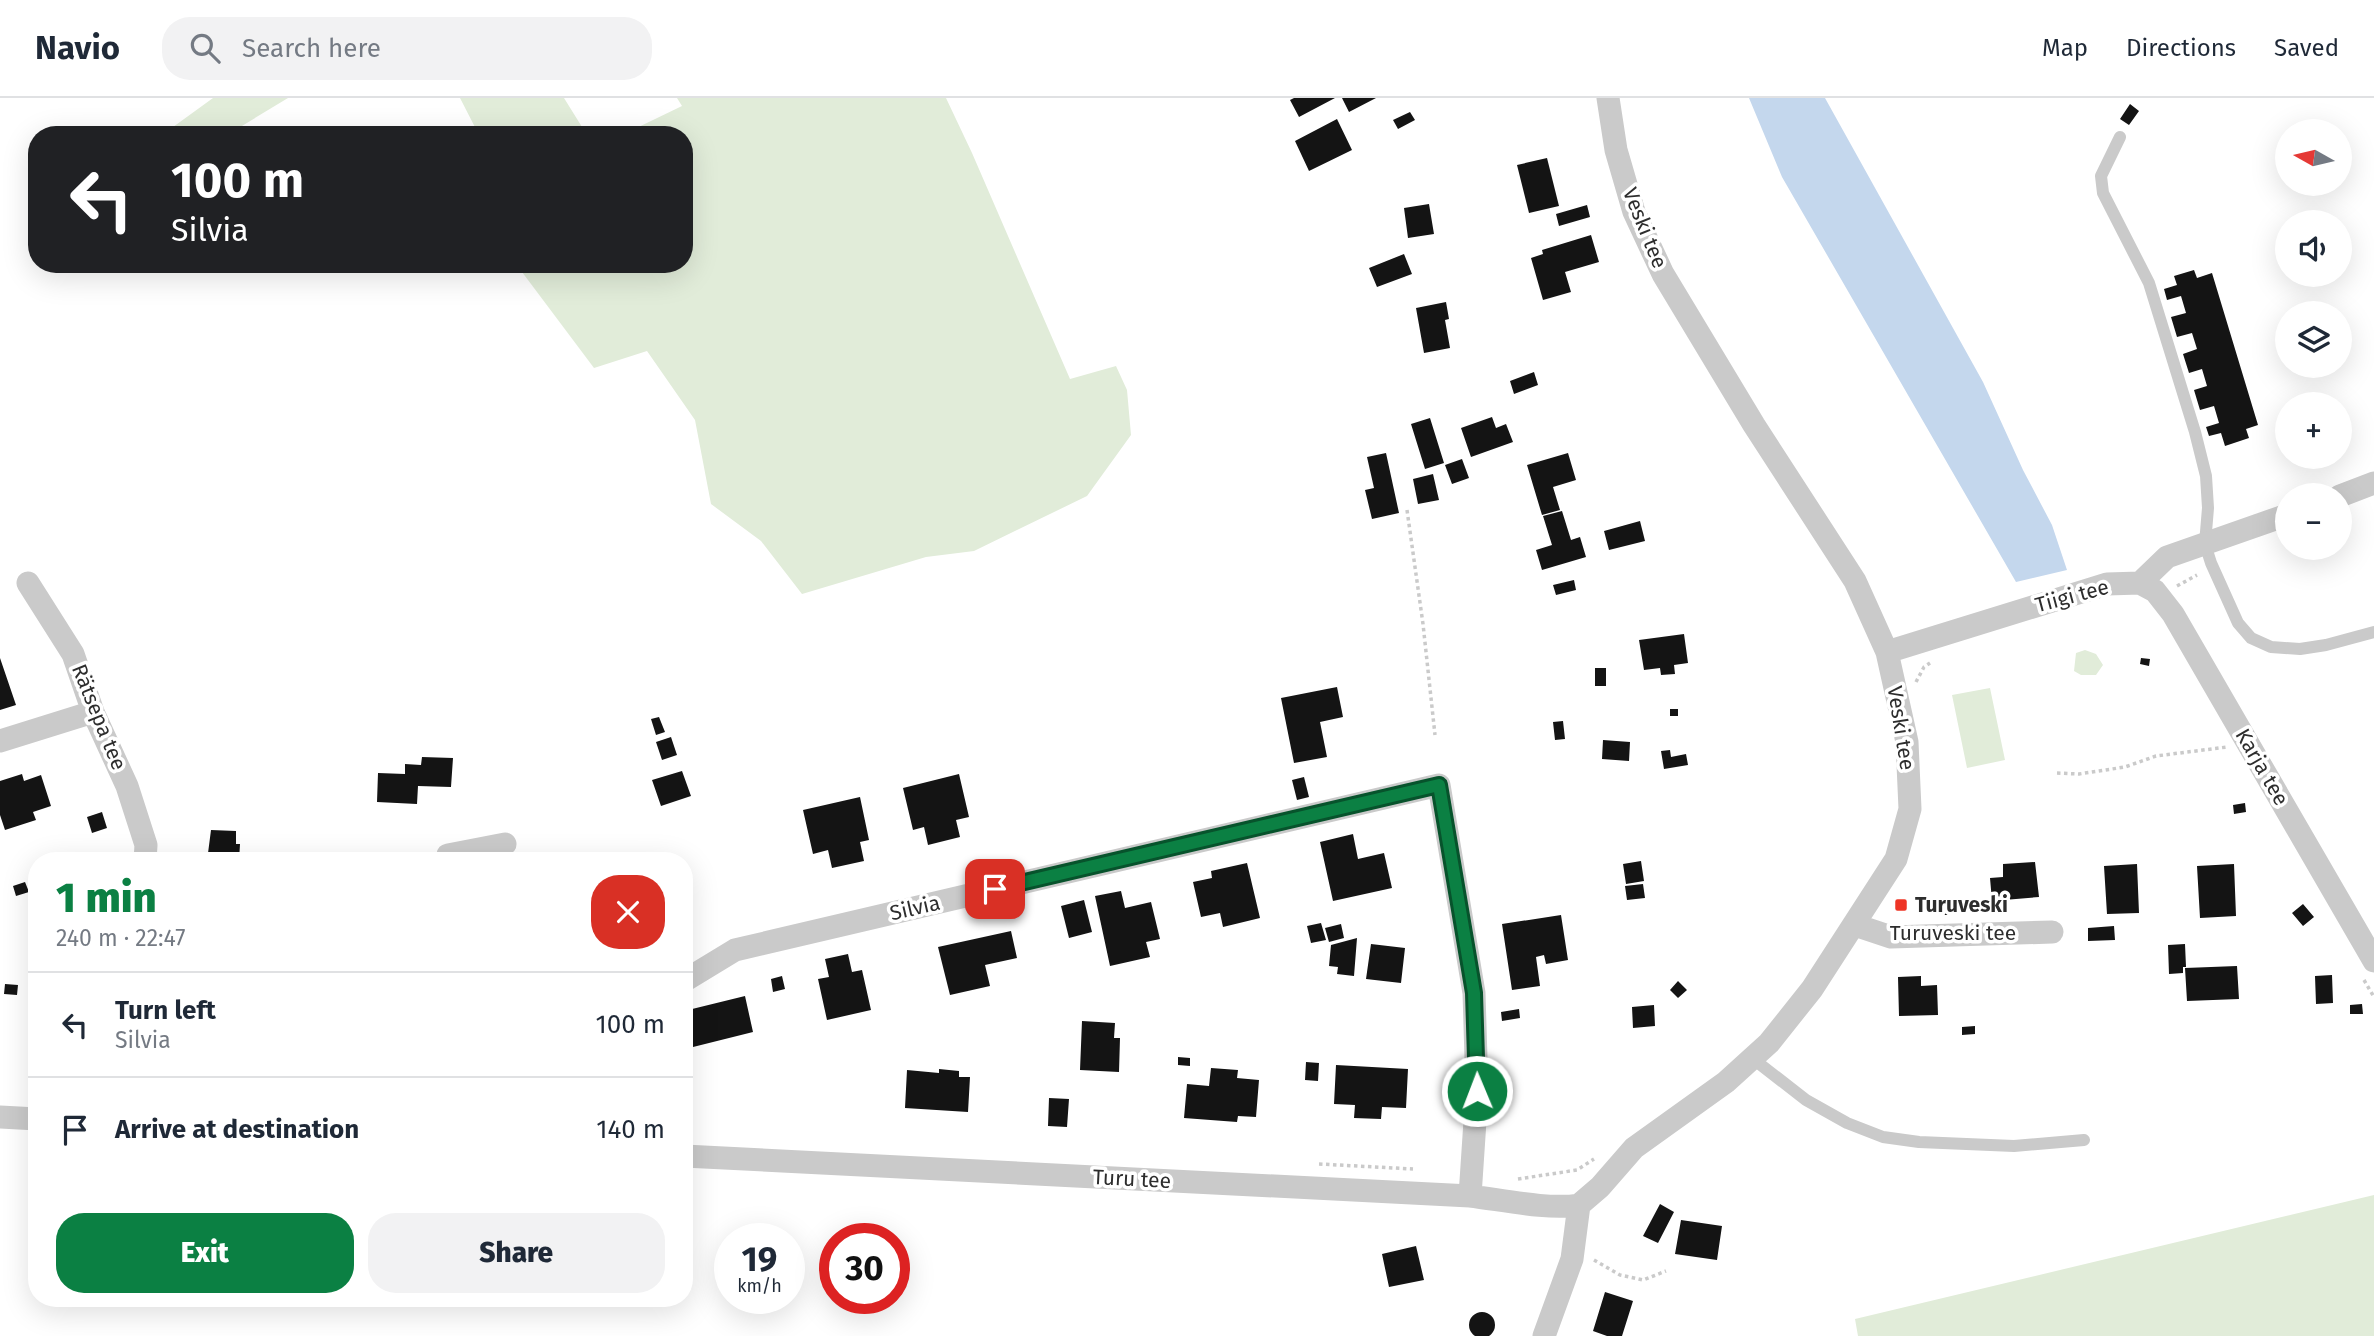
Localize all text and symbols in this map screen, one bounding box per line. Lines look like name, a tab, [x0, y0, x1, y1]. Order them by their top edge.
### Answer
search box	[162, 17, 652, 80]
text: Navio	[35, 28, 120, 68]
icon: search	[186, 29, 224, 67]
text: Search here	[242, 33, 381, 64]
text: Map	[2042, 34, 2088, 62]
text: Directions	[2126, 34, 2236, 62]
text: Saved	[2274, 34, 2339, 62]
north arrow	[2275, 119, 2352, 196]
map controls	[2275, 119, 2352, 560]
text: 100 m	[171, 151, 304, 210]
icon: left	[56, 154, 147, 245]
street label: Veski tee	[1617, 184, 1673, 272]
button: sound	[2275, 210, 2352, 287]
text: Silvia	[171, 211, 249, 249]
button: layers	[2275, 301, 2352, 378]
button: +	[2275, 392, 2352, 469]
button: −	[2275, 483, 2352, 560]
street label: Tiigi tee	[2032, 574, 2112, 618]
street label: Rätsepa tee	[66, 660, 132, 774]
street label: Veski tee	[1882, 684, 1920, 772]
street label: Karja tee	[2230, 724, 2294, 810]
pin	[965, 859, 1025, 919]
icon: arrive	[976, 870, 1014, 908]
text: 1 min	[56, 873, 157, 923]
button: close	[591, 875, 665, 949]
street label: Silvia	[887, 890, 943, 926]
place label: Turuveski	[1915, 892, 2008, 918]
marker: Turuveski	[1893, 897, 1909, 913]
street label: Turuveski tee	[1890, 920, 2016, 946]
text: 240 m · 22:47	[56, 924, 185, 952]
text: Turn left	[115, 995, 216, 1026]
icon: left	[56, 1006, 94, 1044]
text: 100 m	[596, 1009, 665, 1040]
text: Silvia	[115, 1026, 171, 1054]
position arrow	[1440, 1054, 1514, 1128]
icon: arrive	[56, 1111, 94, 1149]
text: Arrive at destination	[115, 1114, 359, 1145]
text: 140 m	[596, 1114, 665, 1145]
street label: Turu tee	[1092, 1164, 1172, 1194]
button: Exit	[56, 1213, 354, 1293]
button: Share	[368, 1213, 665, 1293]
speed limit sign: 30	[819, 1223, 910, 1314]
text: 19	[742, 1238, 777, 1280]
text: km/h	[737, 1275, 782, 1297]

